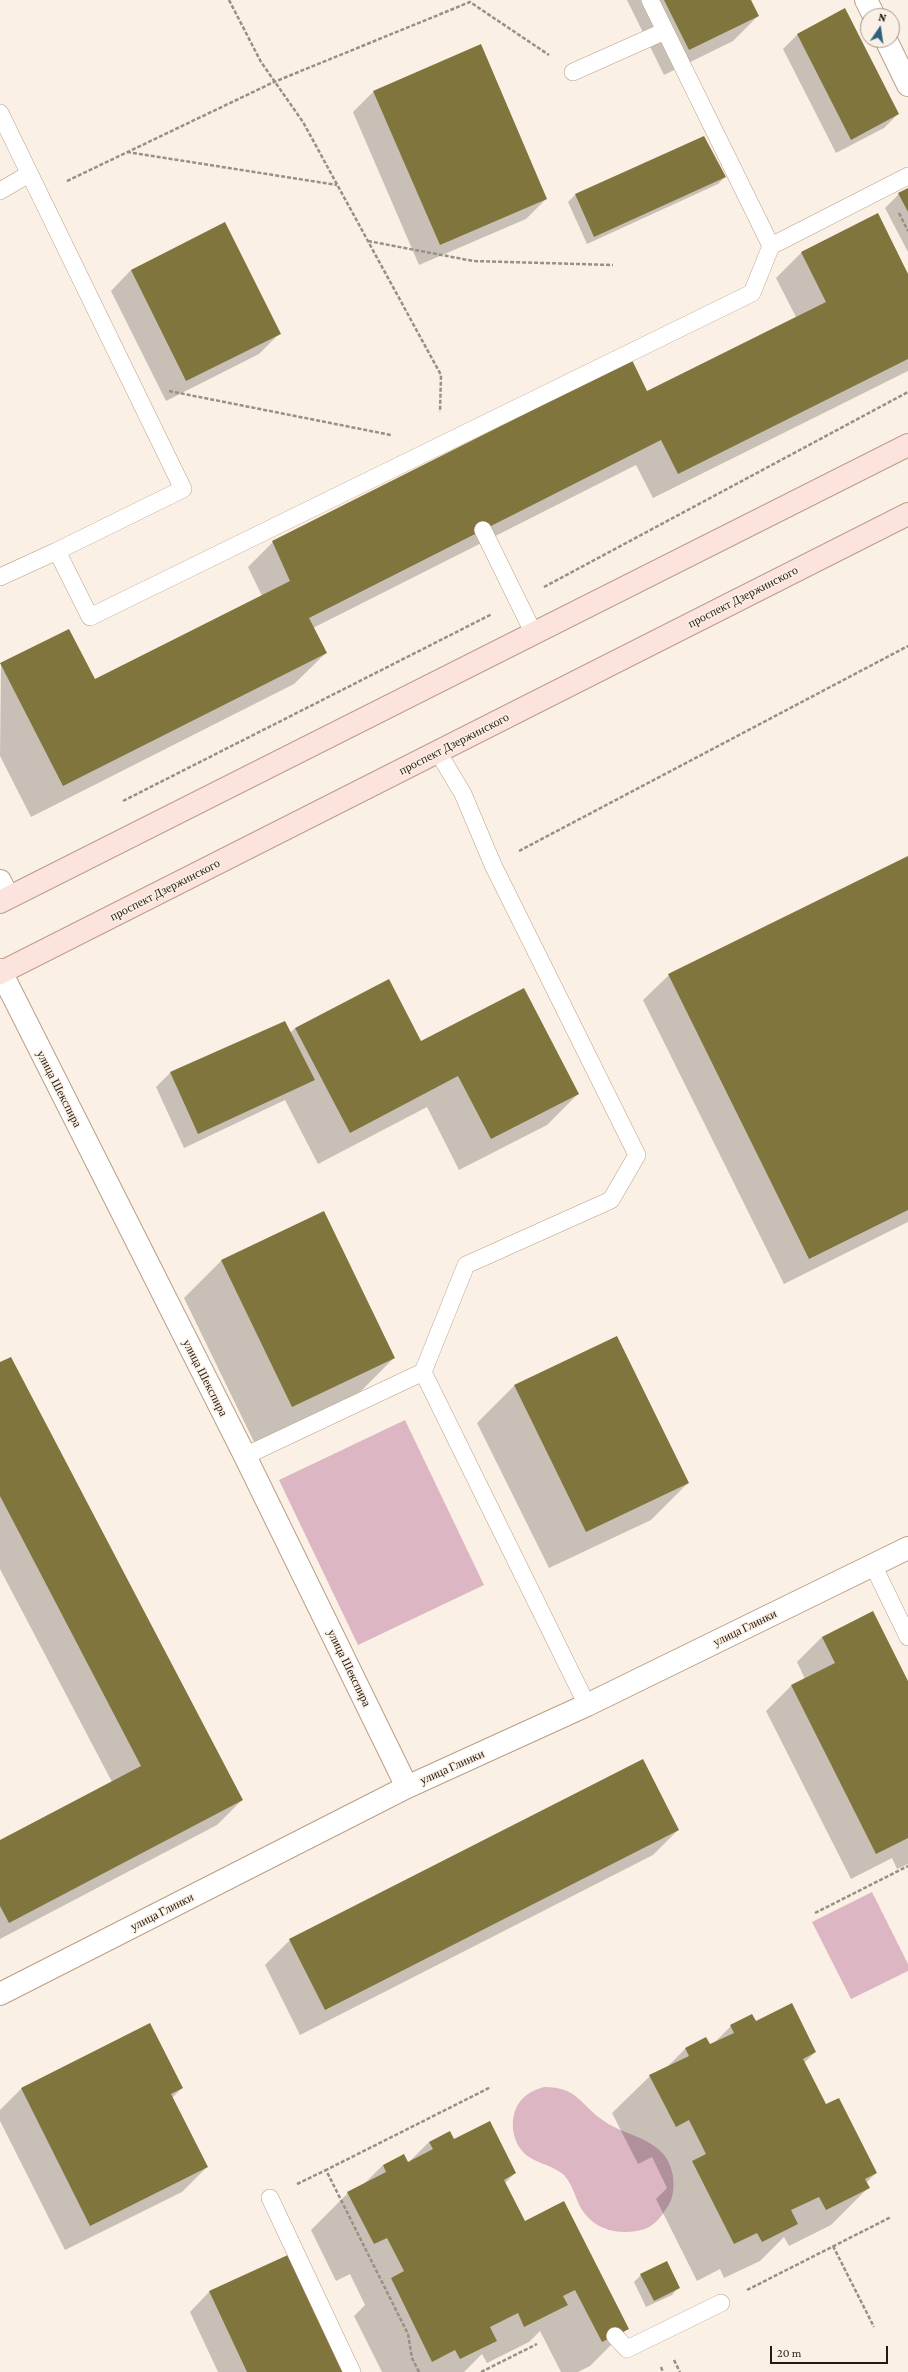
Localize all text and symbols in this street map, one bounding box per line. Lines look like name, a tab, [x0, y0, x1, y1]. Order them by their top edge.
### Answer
north arrow	[860, 8, 900, 48]
text: N	[877, 11, 887, 24]
street label: проспект Дзержинского	[685, 563, 801, 631]
street label: проспект Дзержинского	[396, 710, 512, 778]
street label: проспект Дзержинского	[107, 856, 223, 924]
street label: улица Шекспира	[33, 1048, 85, 1130]
street label: улица Шекспира	[179, 1337, 231, 1419]
street label: улица Глинки	[711, 1606, 779, 1650]
street label: улица Шекспира	[324, 1627, 374, 1709]
street label: улица Глинки	[418, 1746, 486, 1788]
street label: улица Глинки	[128, 1890, 196, 1934]
scale bar	[772, 2338, 890, 2364]
text: 20 m	[777, 2346, 801, 2360]

